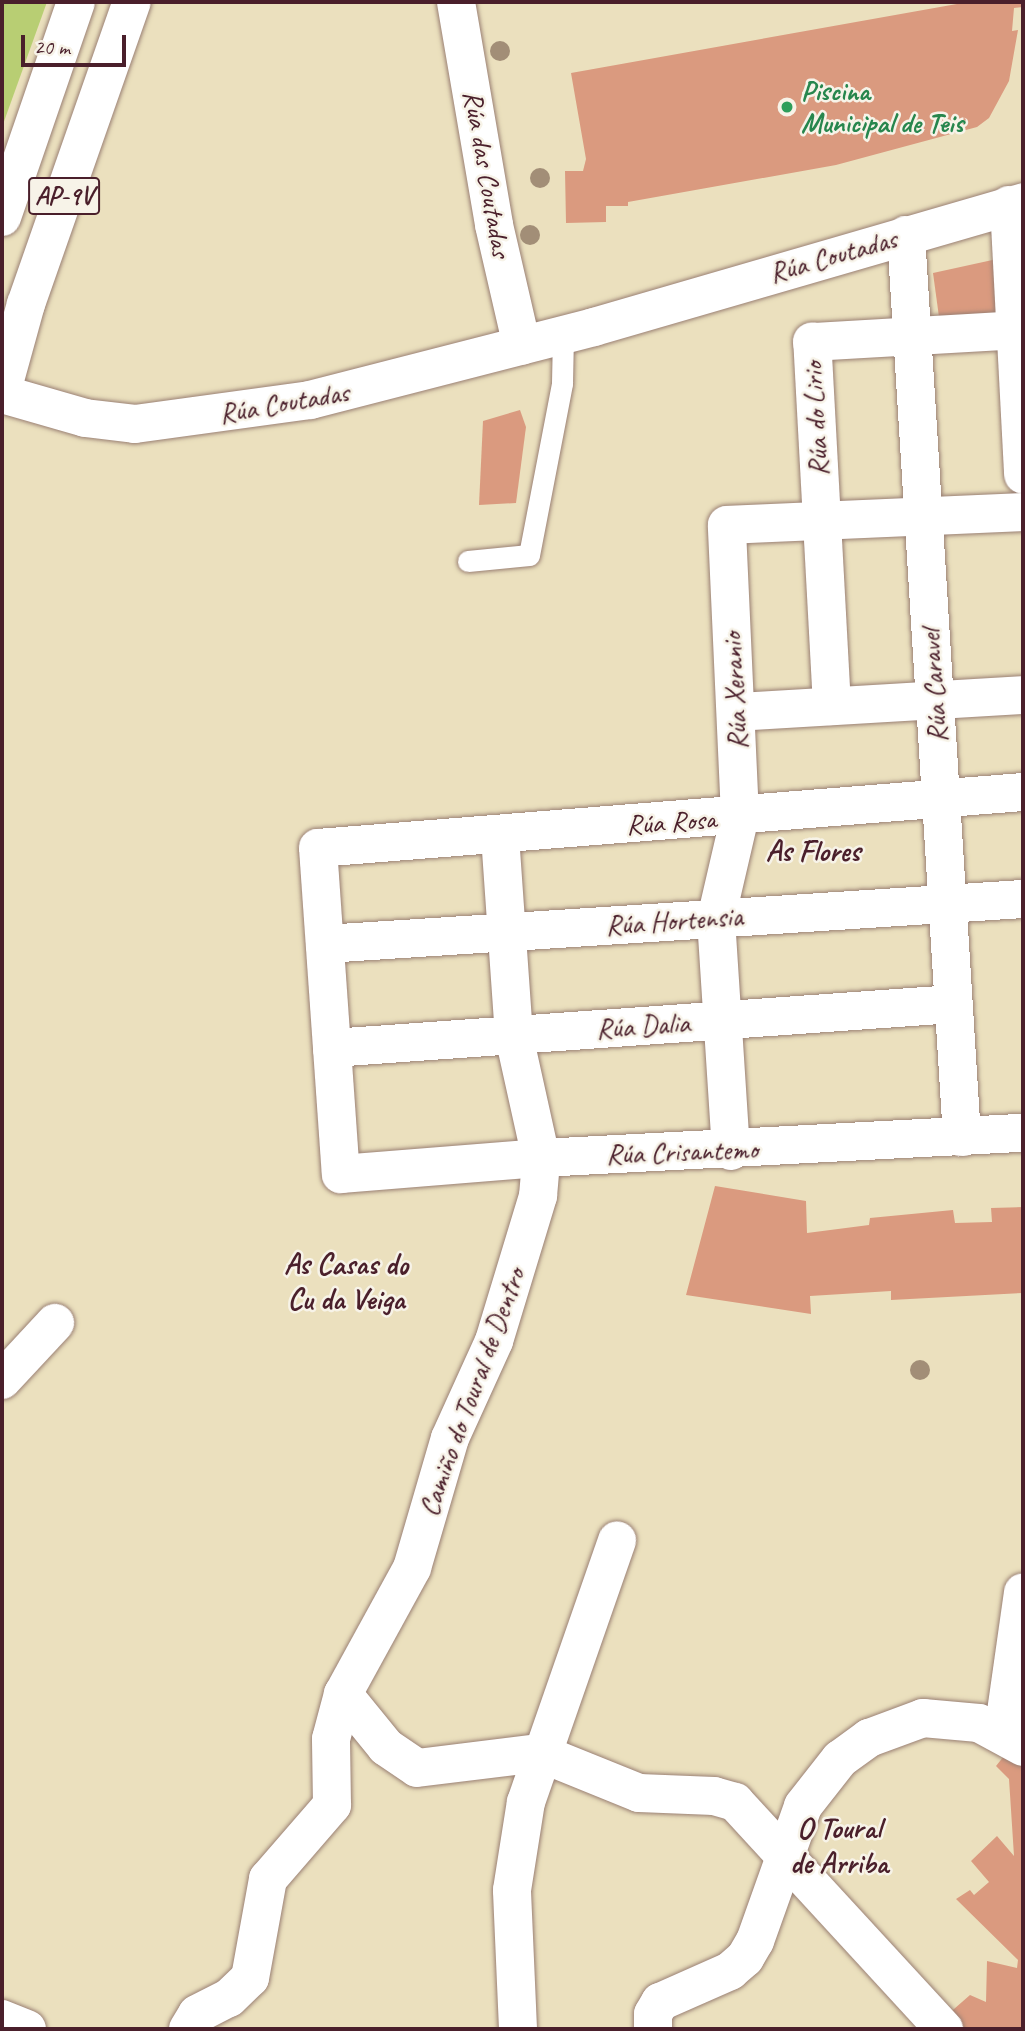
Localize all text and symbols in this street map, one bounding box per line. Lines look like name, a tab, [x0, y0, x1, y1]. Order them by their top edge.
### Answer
scale bar	[24, 21, 130, 65]
text: 20 m	[34, 34, 70, 60]
place label: Piscina Municipal de Teis	[801, 74, 963, 140]
street label: Rúa das Coutadas	[456, 87, 518, 261]
marker: Piscina Municipal de Teis	[779, 99, 795, 115]
road number: AP-9V	[27, 174, 101, 218]
street label: Rúa Coutadas	[765, 222, 901, 290]
street label: Rúa do Lirio	[796, 361, 836, 477]
street label: Rúa Coutadas	[216, 375, 352, 431]
street label: Rúa Caravel	[913, 628, 955, 744]
street label: Rúa Xeranio	[715, 632, 755, 750]
street label: Rúa Rosa	[625, 802, 717, 842]
district label: As Flores	[766, 833, 860, 869]
street label: Rúa Hortensia	[604, 899, 744, 943]
street label: Rúa Dalia	[595, 1006, 691, 1046]
street label: Rúa Crisantemo	[606, 1133, 758, 1171]
district label: As Casas do Cu da Veiga	[284, 1246, 408, 1316]
street label: Camiño do Toural de Dentro	[412, 1264, 532, 1520]
district label: O Toural de Arriba	[790, 1810, 888, 1881]

